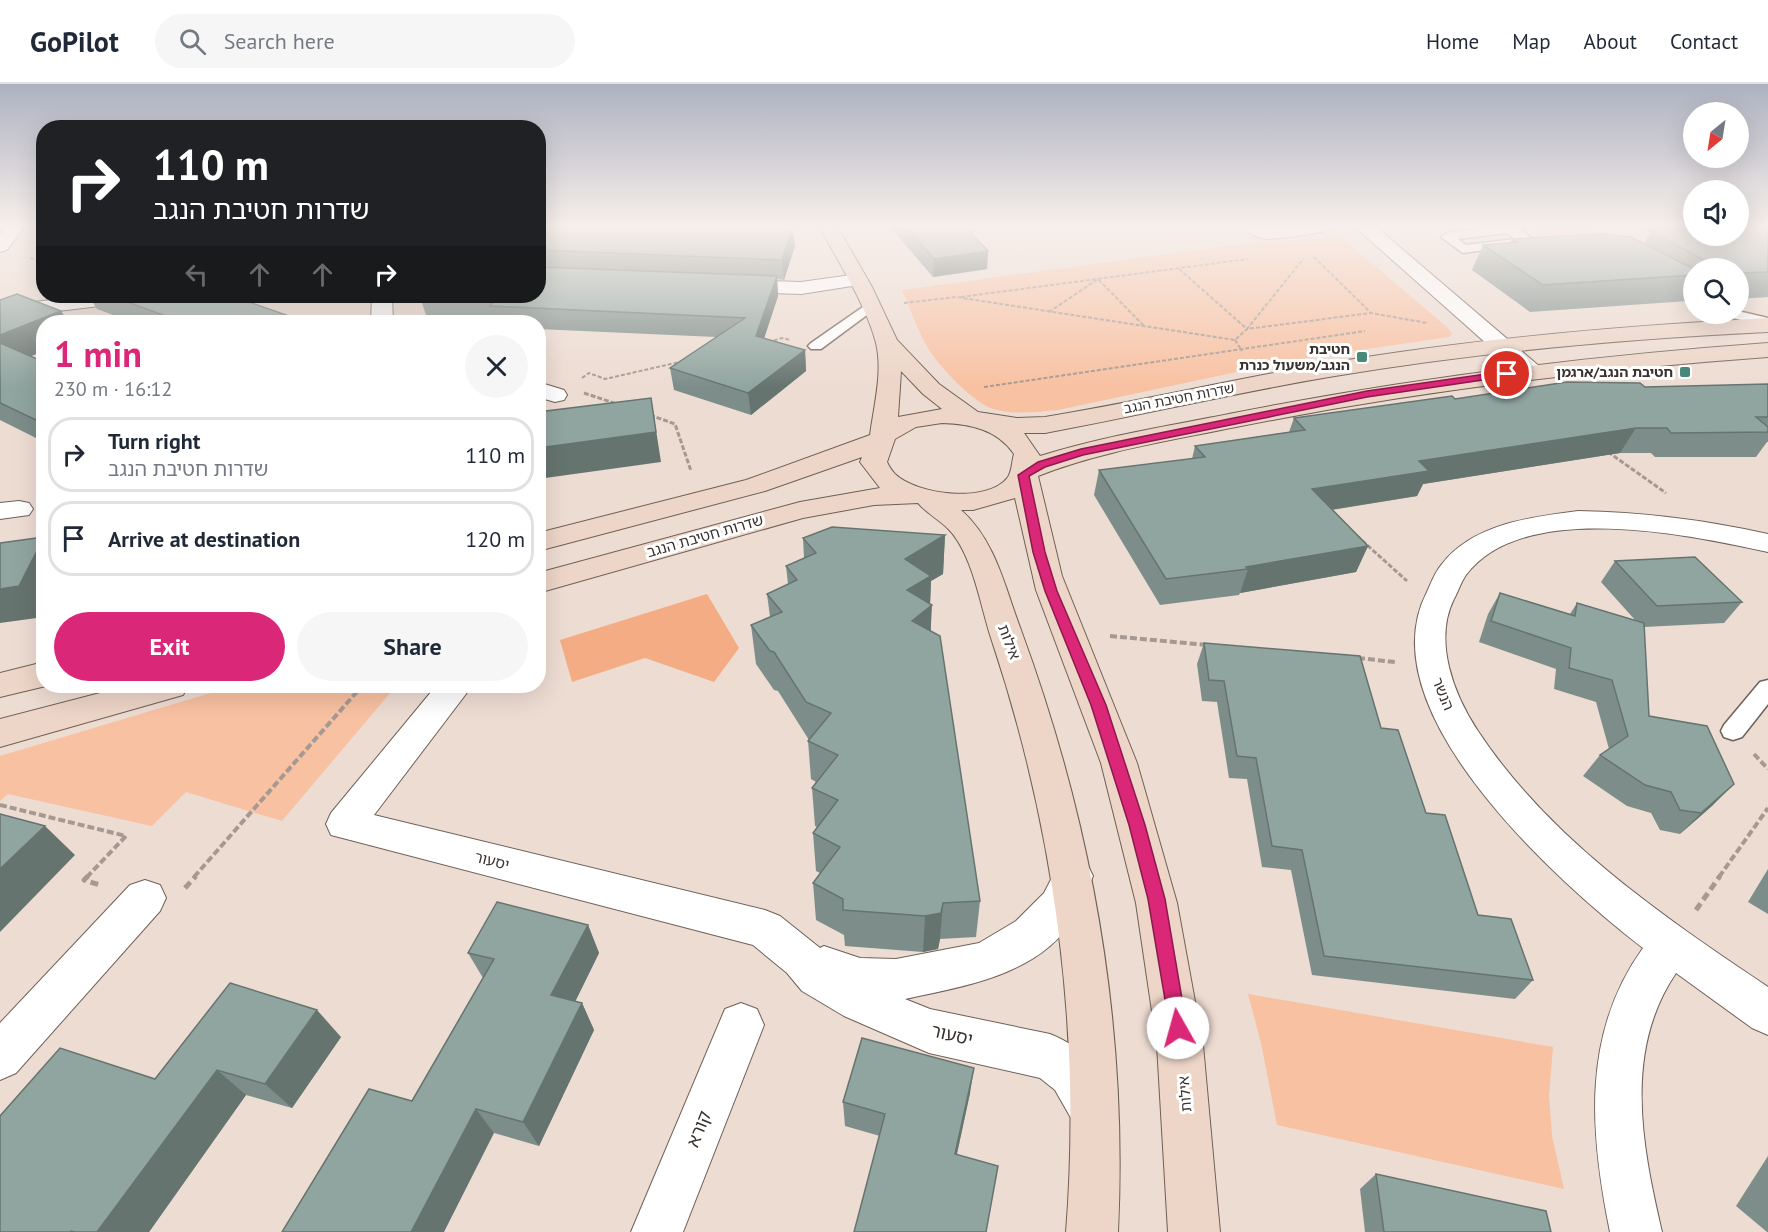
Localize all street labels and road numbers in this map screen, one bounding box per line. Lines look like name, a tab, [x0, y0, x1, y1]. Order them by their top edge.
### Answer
street label: שדרות חטיבת הנגב	[1122, 378, 1236, 418]
street label: שדרות חטיבת הנגב	[644, 510, 765, 561]
street label: אילות	[994, 622, 1025, 662]
street label: הנשר	[1428, 675, 1459, 713]
street label: יסעור	[473, 847, 511, 874]
street label: יסעור	[929, 1019, 975, 1050]
street label: אילות	[1173, 1075, 1196, 1113]
street label: קורא	[681, 1107, 716, 1150]

